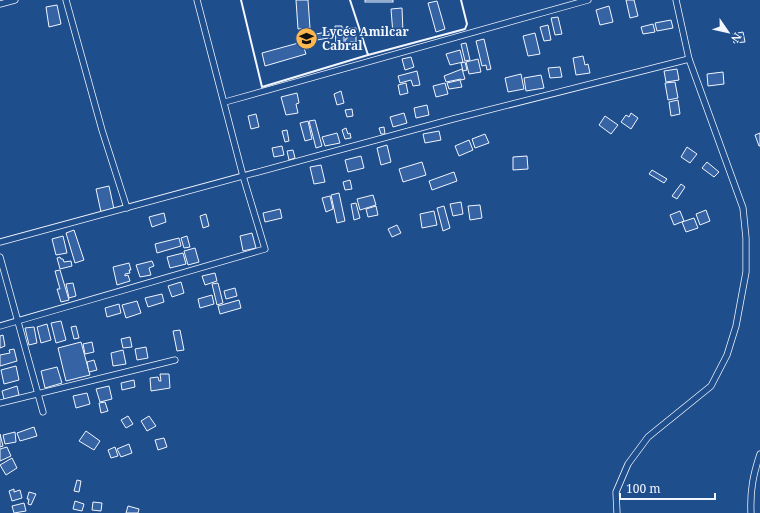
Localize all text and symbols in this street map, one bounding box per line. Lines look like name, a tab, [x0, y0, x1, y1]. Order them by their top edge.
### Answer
north arrow	[708, 12, 748, 52]
place label: Lycée Amilcar Cabral	[322, 23, 409, 54]
school or university icon: Lycée Amilcar Cabral	[293, 25, 319, 51]
text: N	[728, 30, 745, 46]
scale bar	[620, 475, 715, 501]
text: 100 m	[626, 480, 661, 497]

